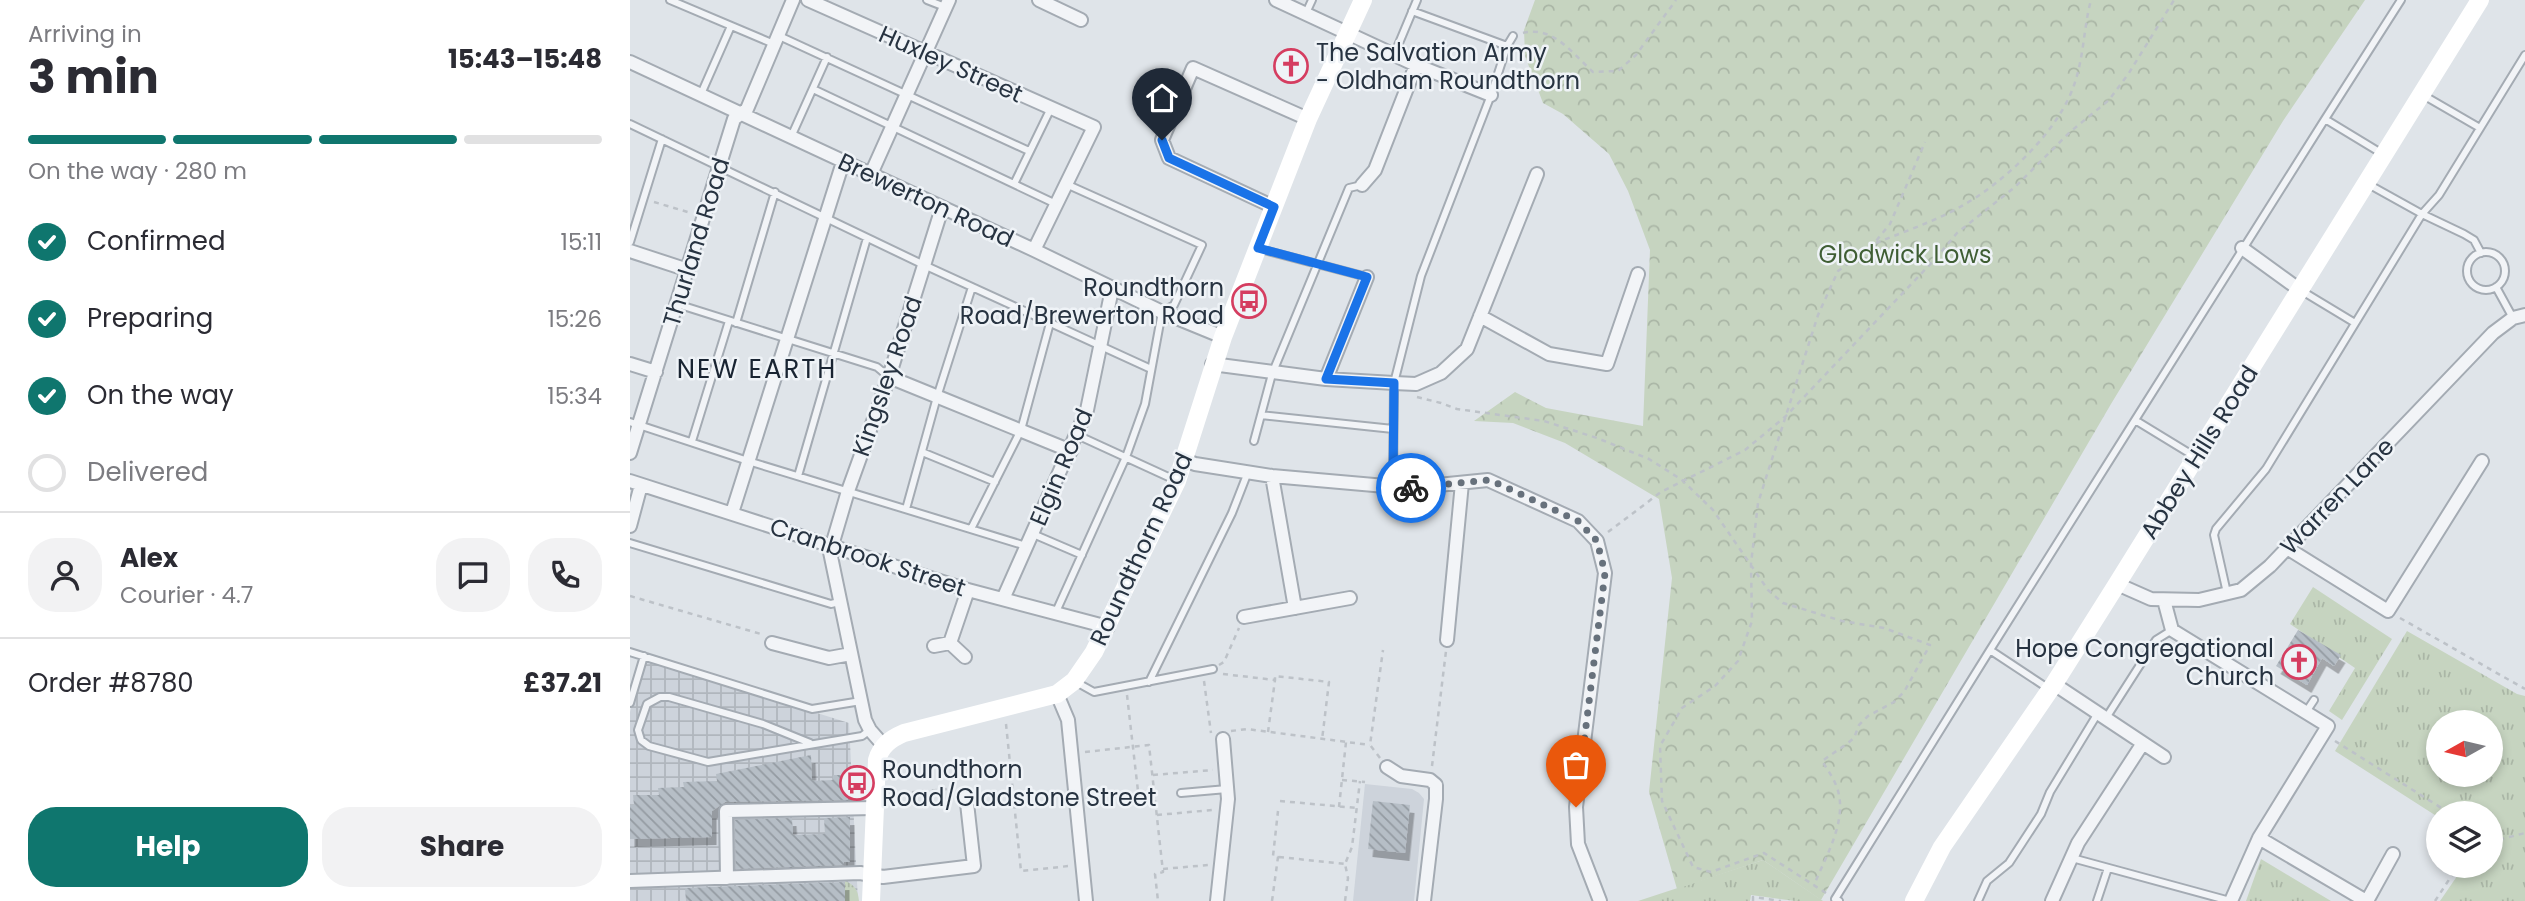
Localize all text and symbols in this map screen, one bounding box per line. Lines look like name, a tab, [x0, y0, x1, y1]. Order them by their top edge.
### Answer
text: Arriving in	[28, 18, 142, 50]
street label: Huxley Street	[874, 18, 1028, 110]
place label: The Salvation Army - Oldham Roundthorn	[1316, 36, 1580, 97]
text: 15:43–15:48	[448, 41, 602, 77]
text: 3 min	[28, 45, 159, 109]
church icon: The Salvation Army - Oldham Roundthorn	[1272, 47, 1310, 85]
pin	[1132, 68, 1192, 140]
icon: home	[1143, 79, 1181, 117]
street label: Brewerton Road	[833, 145, 1019, 255]
street label: Thurland Road	[655, 153, 737, 331]
text: On the way · 280 m	[28, 155, 247, 187]
icon: check	[28, 223, 66, 261]
text: Confirmed	[87, 223, 225, 259]
text: 15:11	[561, 226, 602, 258]
park label: Glodwick Lows	[1818, 238, 1992, 271]
place label: Roundthorn Road/Brewerton Road	[960, 271, 1224, 332]
bus stop icon: Roundthorn Road/Brewerton Road	[1230, 282, 1268, 320]
street label: Kingsley Road	[844, 291, 930, 461]
icon: check	[28, 300, 66, 338]
text: Preparing	[87, 300, 213, 336]
text: 15:26	[547, 303, 602, 335]
district label: NEW EARTH	[677, 351, 837, 387]
street label: Abbey Hills Road	[2132, 359, 2266, 545]
icon: check	[28, 377, 66, 415]
text: On the way	[87, 377, 234, 413]
text: 15:34	[547, 380, 602, 412]
street label: Elgin Road	[1021, 403, 1101, 531]
street label: Warren Lane	[2273, 430, 2401, 562]
street label: Roundthorn Road	[1082, 447, 1200, 651]
courier	[1376, 453, 1446, 523]
text: Delivered	[87, 454, 208, 490]
icon: bike	[1392, 469, 1430, 507]
street label: Cranbrook Street	[766, 510, 970, 604]
button: person	[28, 538, 102, 612]
button: chat	[436, 538, 510, 612]
button: phone	[528, 538, 602, 612]
text: Alex	[120, 540, 178, 576]
text: Courier · 4.7	[120, 579, 253, 611]
place label: Hope Congregational Church	[2015, 632, 2274, 693]
church icon: Hope Congregational Church	[2280, 643, 2318, 681]
text: Order #8780	[28, 665, 194, 701]
text: £37.21	[523, 665, 602, 701]
north arrow	[2426, 710, 2502, 788]
map controls	[2426, 710, 2503, 878]
pin	[1546, 735, 1606, 807]
icon: bag	[1557, 746, 1595, 784]
place label: Roundthorn Road/Gladstone Street	[882, 753, 1156, 814]
bus stop icon: Roundthorn Road/Gladstone Street	[838, 764, 876, 802]
button: layers	[2426, 801, 2503, 878]
button: Help	[28, 807, 308, 887]
button: Share	[322, 807, 602, 887]

